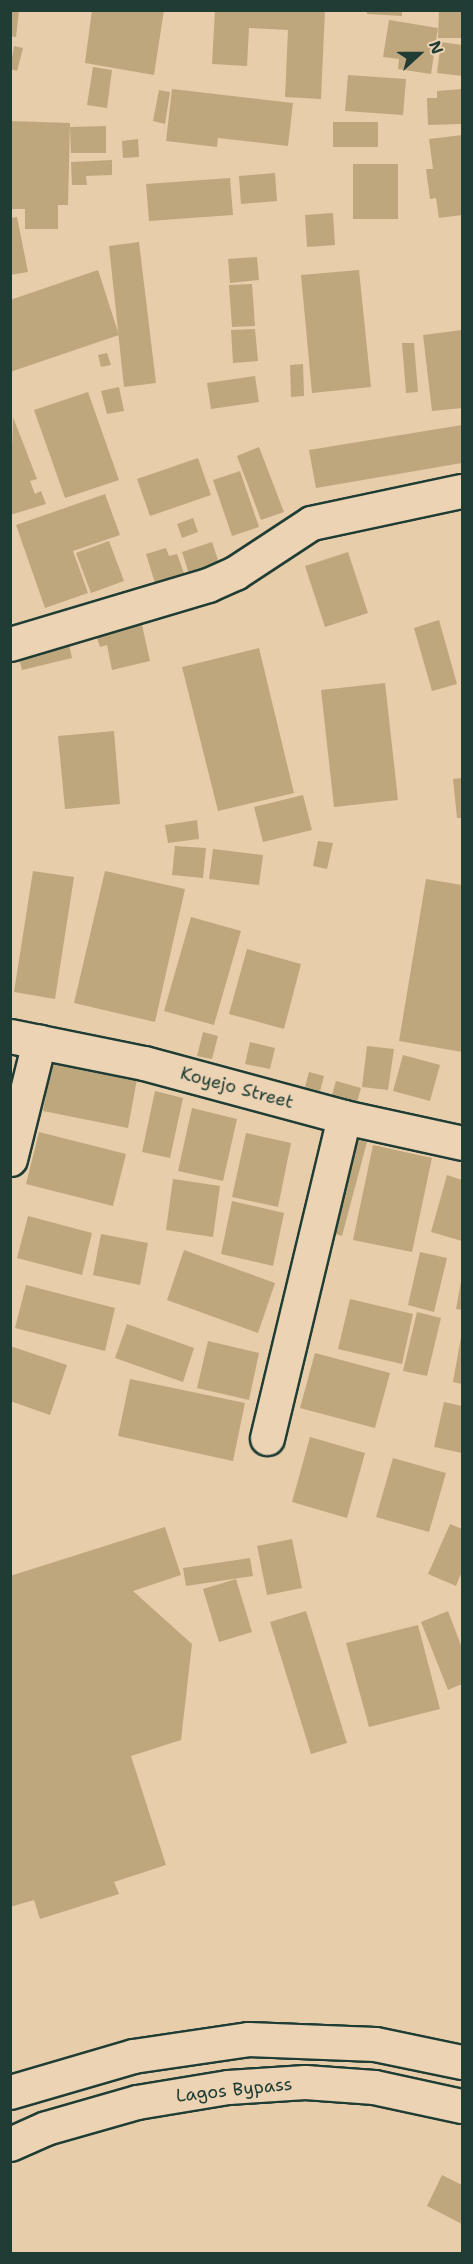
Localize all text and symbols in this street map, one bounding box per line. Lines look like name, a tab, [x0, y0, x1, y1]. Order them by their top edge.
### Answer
north arrow	[389, 24, 449, 84]
text: N	[424, 38, 448, 57]
street label: Koyejo Street	[178, 1063, 296, 1113]
street label: Lagos Bypass	[175, 2073, 293, 2107]

